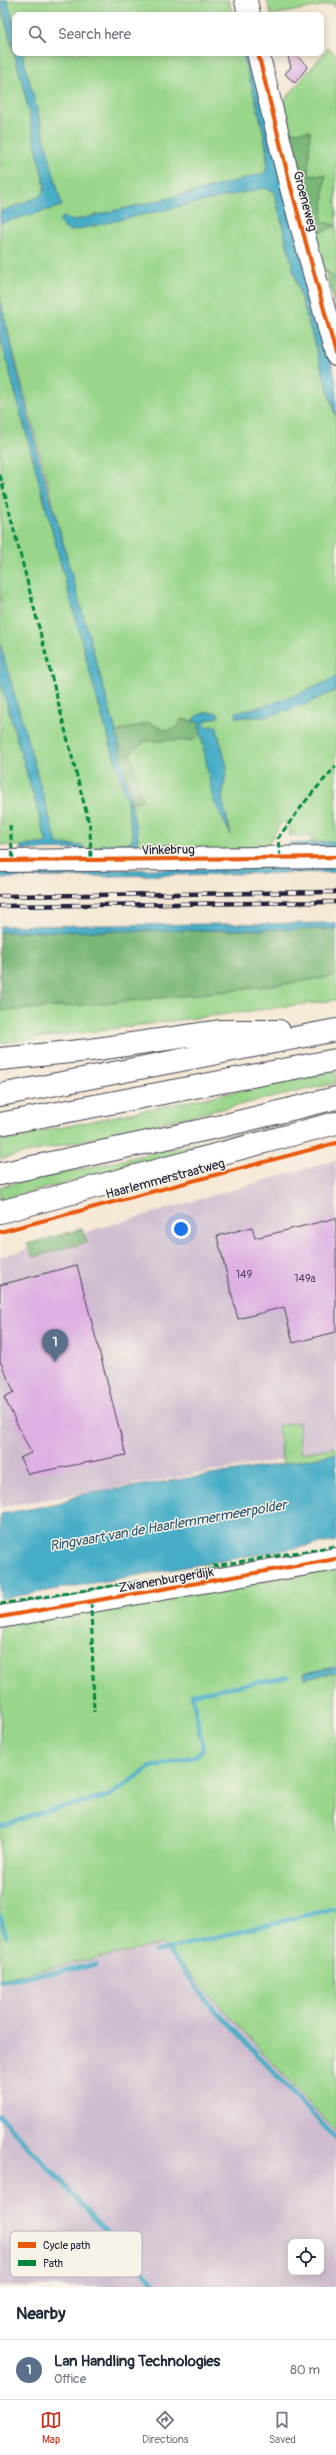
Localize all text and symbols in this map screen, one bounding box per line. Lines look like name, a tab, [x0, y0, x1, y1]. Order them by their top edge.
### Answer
search box	[12, 12, 324, 56]
icon: search	[26, 23, 48, 45]
text: Search here	[58, 25, 131, 44]
street label: Groeneweg	[289, 169, 321, 234]
street label: Vinkebrug	[141, 842, 195, 858]
street label: Haarlemmerstraatweg	[104, 1155, 227, 1203]
your location	[171, 1219, 191, 1239]
house number: 149	[236, 1268, 253, 1281]
house number: 149a	[294, 1272, 316, 1285]
pin: 1	[42, 1329, 68, 1362]
water label: Ringvaart van de Haarlemmermeerpolder	[48, 1496, 290, 1555]
street label: Zwanenburgerdijk	[117, 1564, 216, 1596]
legend	[10, 2231, 142, 2277]
text: Cycle path	[43, 2239, 90, 2252]
map controls	[288, 2239, 324, 2275]
button: locate	[288, 2239, 324, 2275]
text: Path	[43, 2257, 63, 2270]
text: Nearby	[16, 2303, 65, 2324]
text: Lan Handling Technologies	[54, 2352, 220, 2371]
text: 1	[26, 2362, 32, 2378]
text: 80 m	[290, 2362, 320, 2378]
text: Office	[54, 2371, 86, 2387]
tab: Map	[40, 2409, 62, 2446]
tab: Directions	[142, 2409, 189, 2446]
tab: Saved	[269, 2409, 296, 2446]

